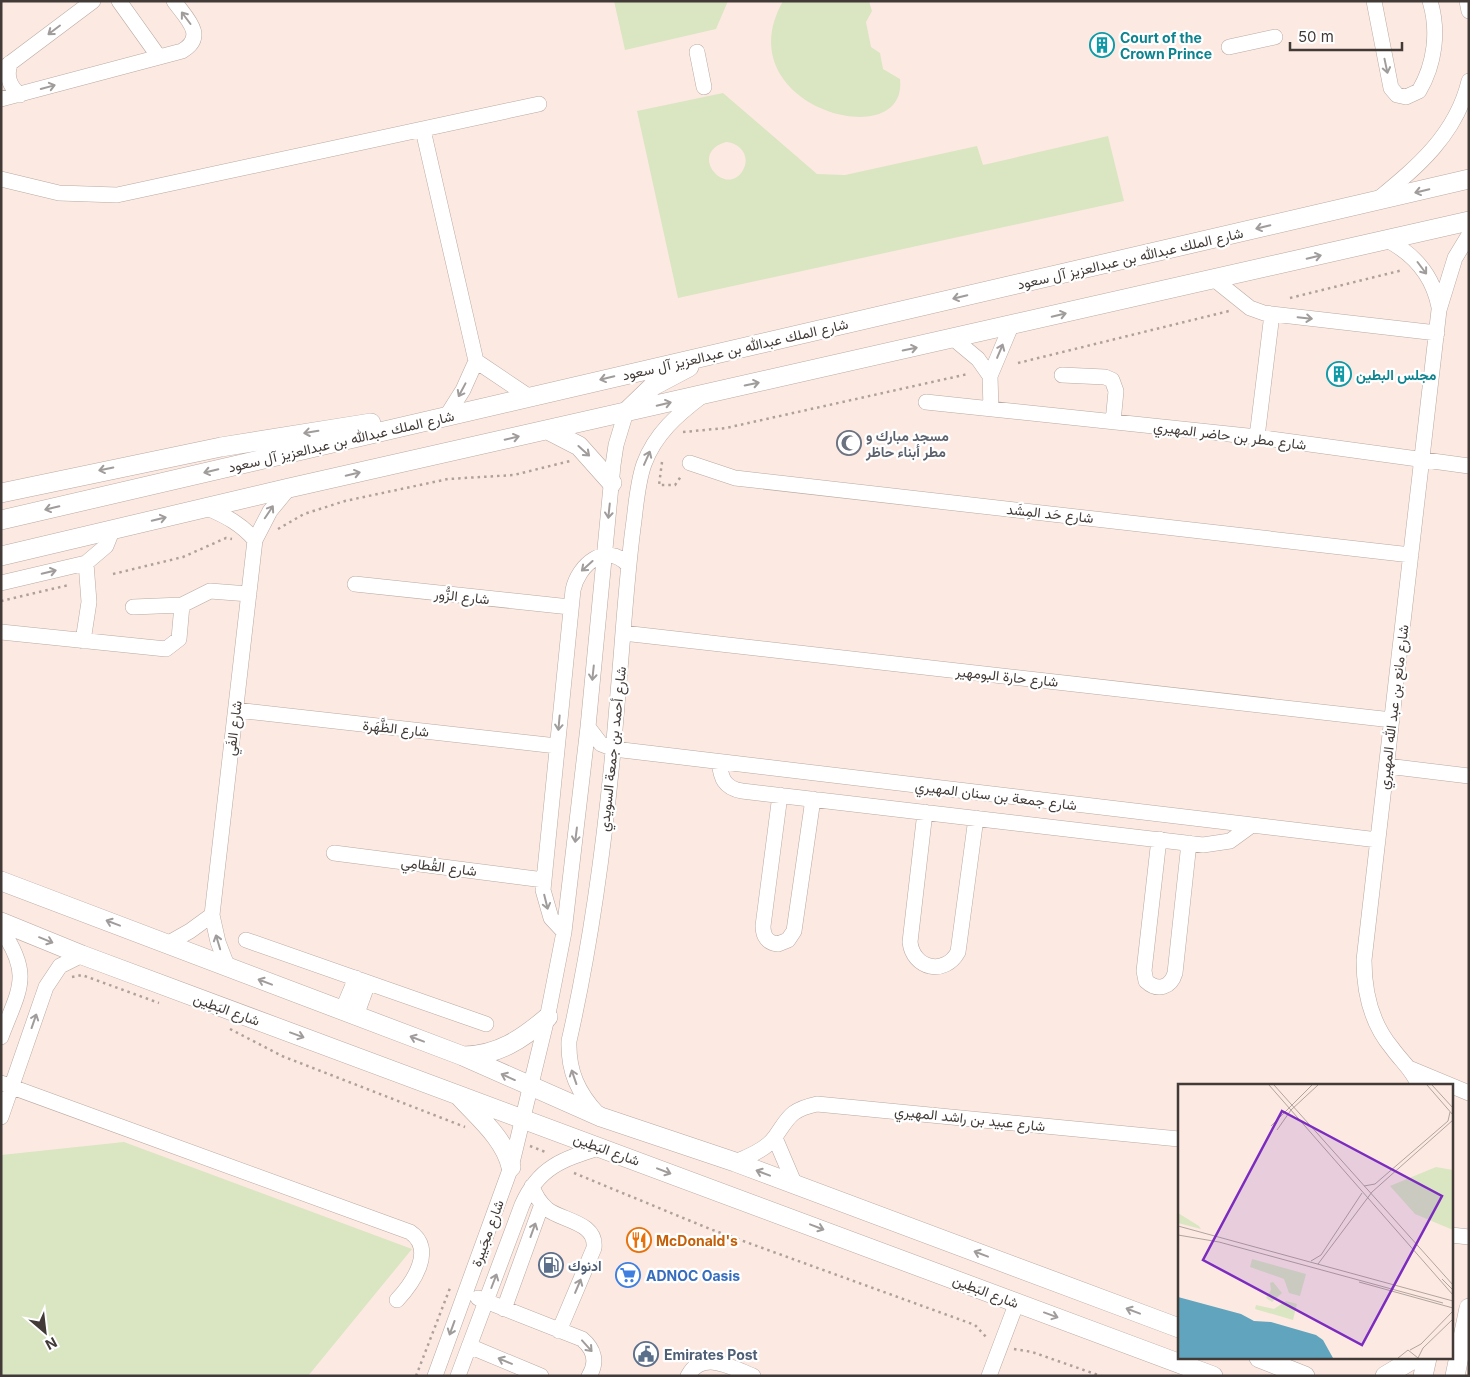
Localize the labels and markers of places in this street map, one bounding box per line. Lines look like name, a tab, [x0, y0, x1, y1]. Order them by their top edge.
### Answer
place label: Court of the Crown Prince	[1120, 29, 1212, 62]
building icon: Court of the Crown Prince	[1089, 32, 1115, 58]
building icon: مجلس البطين	[1326, 361, 1352, 387]
place label: مجلس البطين	[1356, 366, 1437, 384]
place label: مسجد مبارك و مطر أبناء حاظر	[865, 427, 949, 461]
mosque icon: مسجد مبارك و مطر أبناء حاظر	[836, 430, 862, 456]
restaurant icon: McDonald's	[626, 1227, 652, 1253]
place label: McDonald's	[656, 1232, 738, 1249]
fuel station icon: ادنوك	[538, 1252, 564, 1278]
place label: ادنوك	[568, 1257, 602, 1275]
supermarket icon: ADNOC Oasis	[615, 1262, 641, 1288]
place label: ADNOC Oasis	[646, 1267, 740, 1284]
public building icon: Emirates Post	[633, 1341, 659, 1367]
place label: Emirates Post	[664, 1346, 758, 1363]

